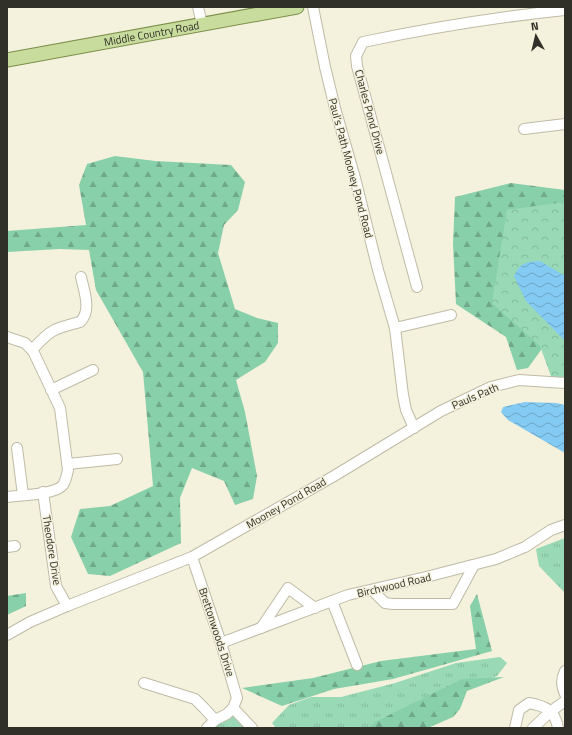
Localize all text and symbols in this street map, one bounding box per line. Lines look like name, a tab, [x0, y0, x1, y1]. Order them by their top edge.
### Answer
north arrow	[516, 16, 556, 56]
street label: Middle Country Road	[103, 17, 201, 50]
text: N	[530, 18, 539, 35]
street label: Charles Pond Drive	[351, 68, 389, 157]
street label: Paul's Path Mooney Pond Road	[325, 96, 377, 240]
street label: Pauls Path	[449, 379, 501, 413]
street label: Mooney Pond Road	[243, 473, 329, 532]
street label: Theodore Drive	[39, 514, 65, 586]
street label: Birchwood Road	[355, 569, 433, 601]
street label: Brettonwoods Drive	[195, 585, 239, 679]

